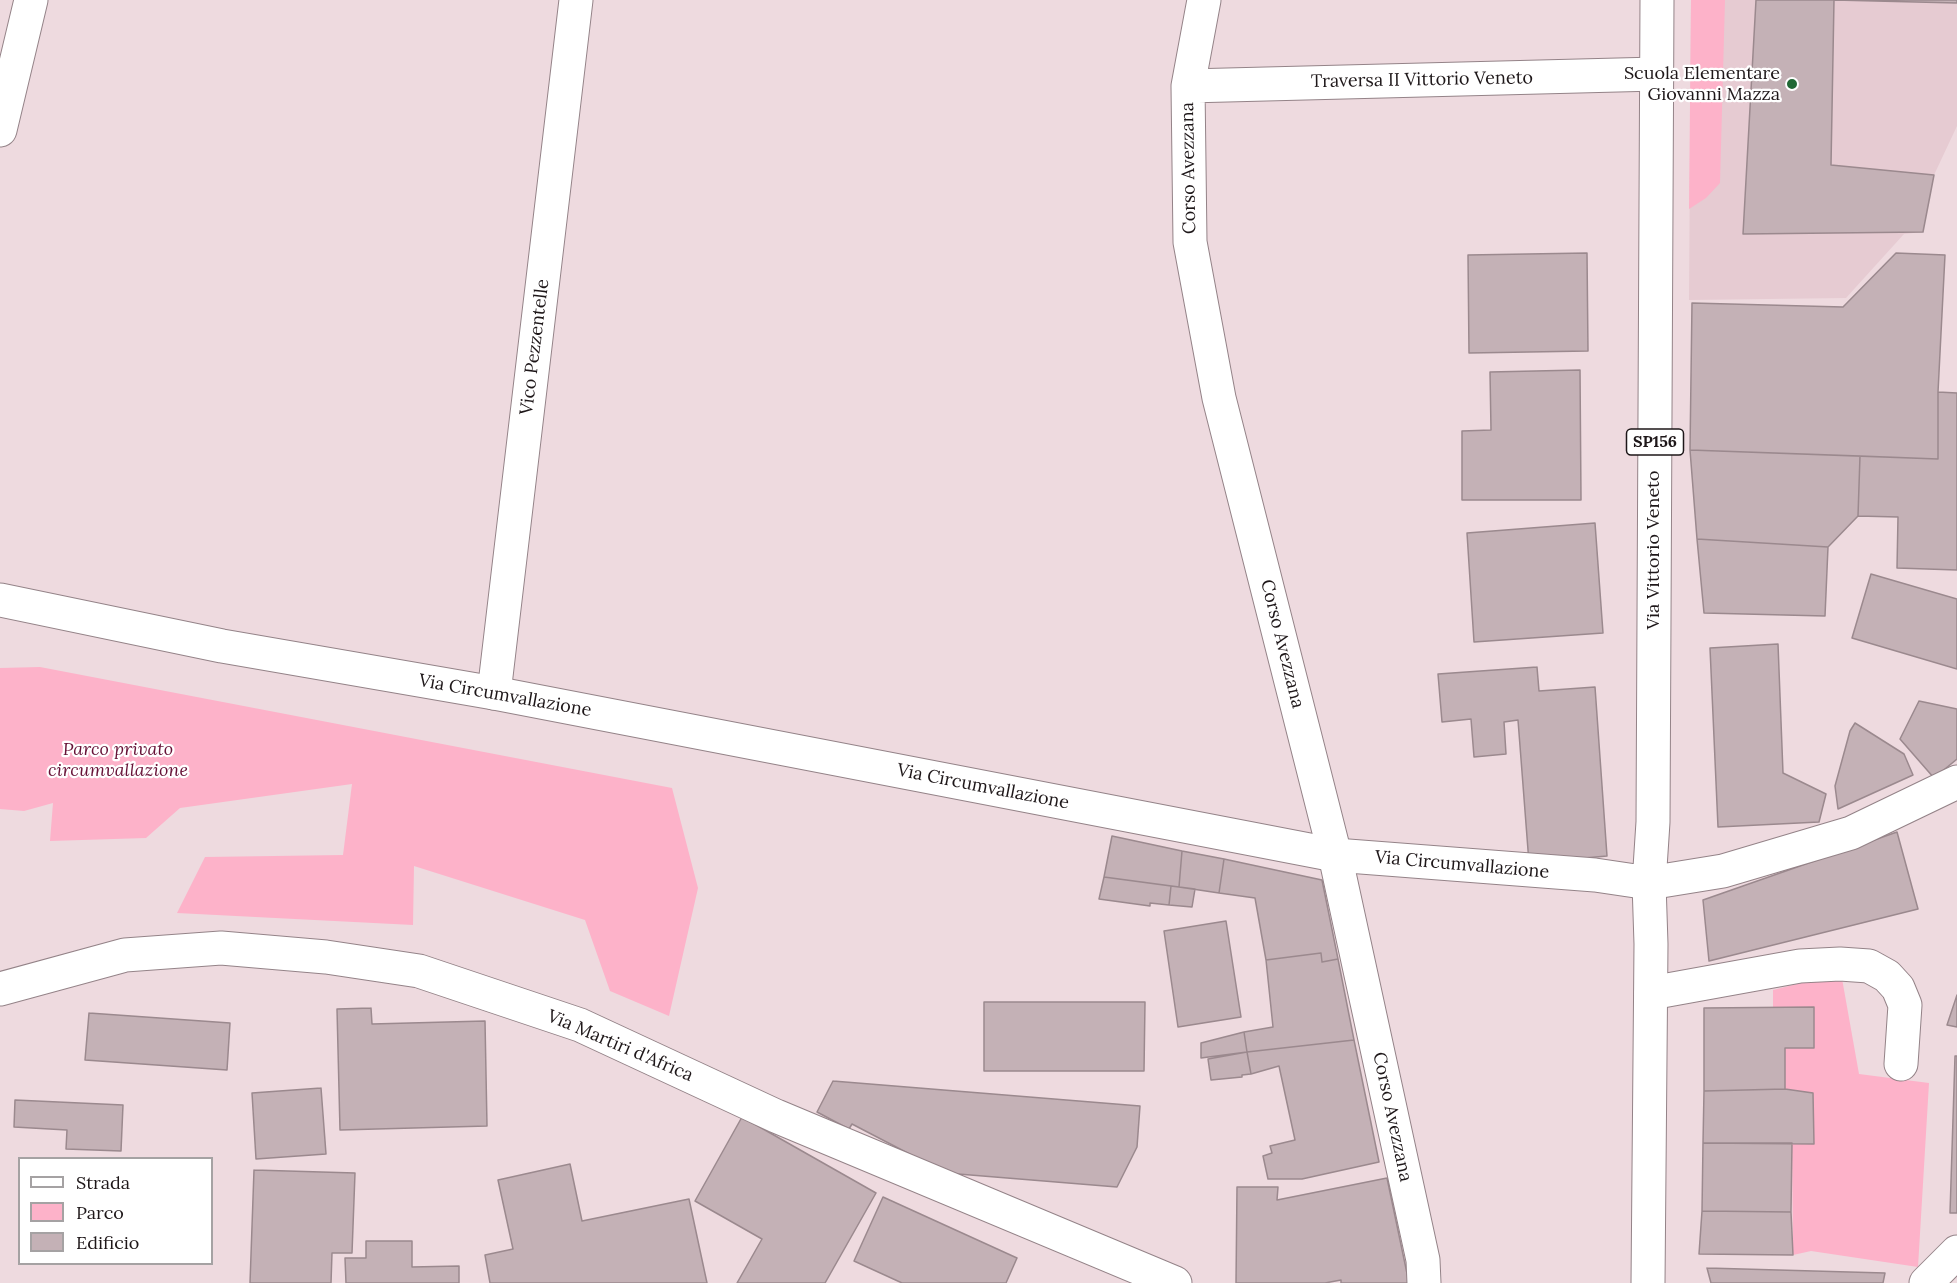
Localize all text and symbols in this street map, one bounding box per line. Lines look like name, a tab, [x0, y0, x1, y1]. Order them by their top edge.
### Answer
place label: Scuola Elementare Giovanni Mazza	[1624, 63, 1780, 106]
street label: Traversa II Vittorio Veneto	[1311, 67, 1533, 93]
marker: Scuola Elementare Giovanni Mazza	[1785, 77, 1799, 91]
street label: Corso Avezzana	[1177, 102, 1201, 234]
street label: Vico Pezzentelle	[516, 278, 554, 416]
road number: SP156	[1626, 429, 1684, 455]
street label: Via Vittorio Veneto	[1643, 470, 1665, 630]
street label: Corso Avezzana	[1256, 577, 1308, 711]
street label: Via Circumvallazione	[417, 670, 593, 722]
park label: Parco privato circumvallazione	[48, 739, 188, 782]
street label: Via Circumvallazione	[895, 760, 1071, 814]
street label: Via Circumvallazione	[1374, 847, 1550, 883]
street label: Via Martiri d'Africa	[544, 1005, 696, 1087]
street label: Corso Avezzana	[1368, 1050, 1416, 1184]
legend	[18, 1157, 213, 1265]
text: Strada	[76, 1171, 130, 1194]
text: Parco	[76, 1201, 124, 1224]
text: Edificio	[76, 1231, 139, 1254]

